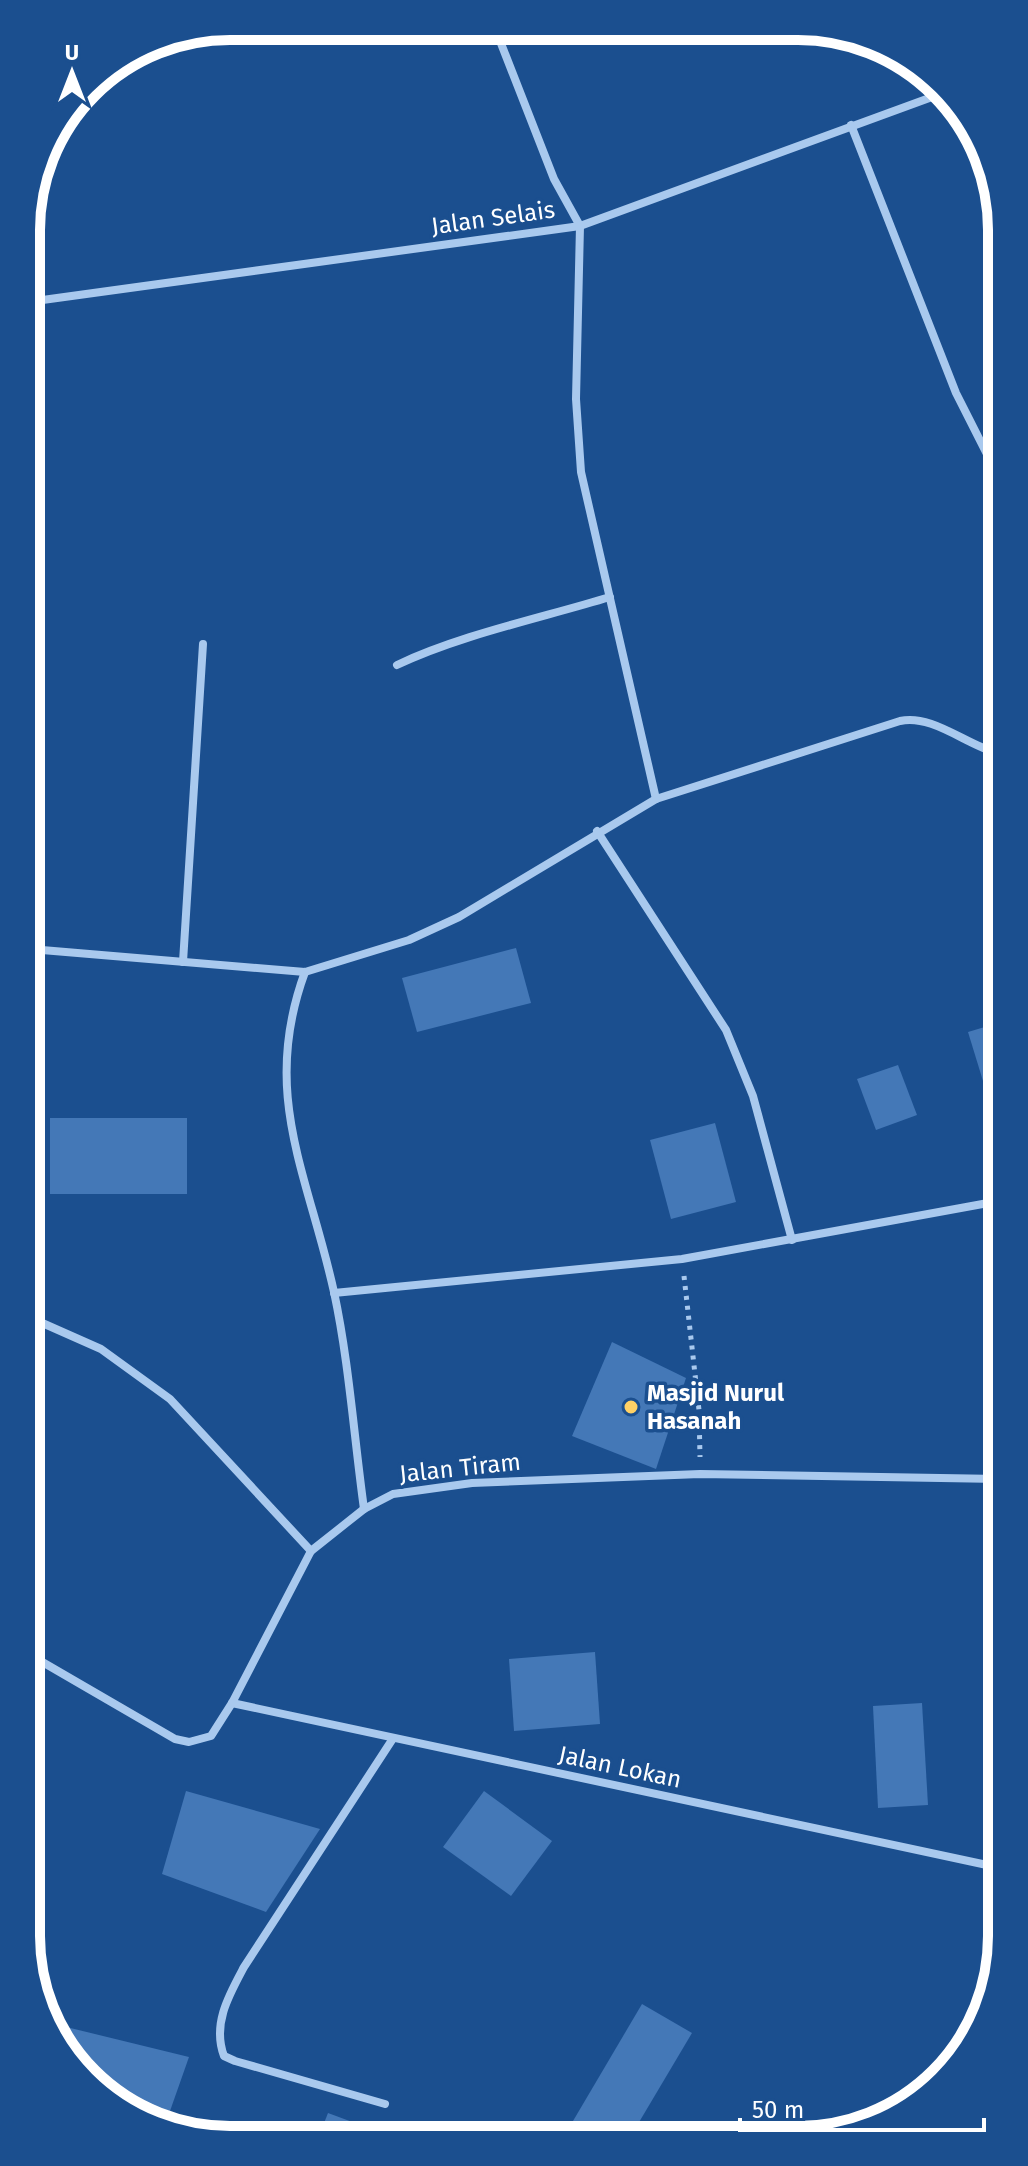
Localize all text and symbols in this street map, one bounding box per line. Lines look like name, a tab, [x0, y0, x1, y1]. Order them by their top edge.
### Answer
north arrow	[32, 32, 112, 112]
text: U	[65, 39, 79, 66]
street label: Jalan Selais	[429, 195, 557, 241]
place label: Masjid Nurul Hasanah	[647, 1379, 785, 1435]
marker: Masjid Nurul Hasanah	[622, 1398, 640, 1416]
street label: Jalan Tiram	[398, 1448, 522, 1488]
street label: Jalan Lokan	[556, 1740, 684, 1794]
scale bar	[740, 2082, 984, 2132]
text: 50 m	[752, 2096, 804, 2124]

